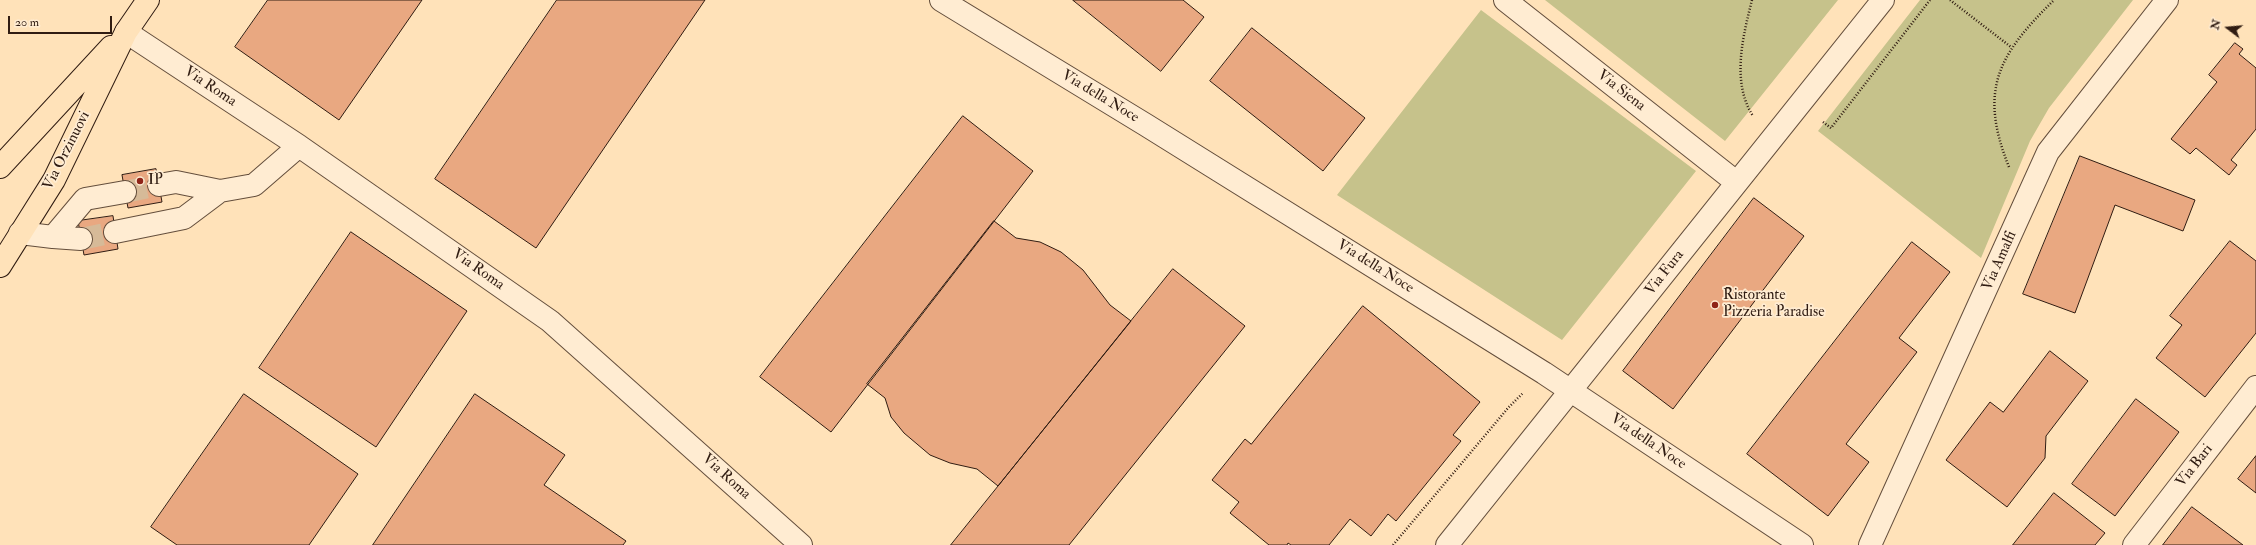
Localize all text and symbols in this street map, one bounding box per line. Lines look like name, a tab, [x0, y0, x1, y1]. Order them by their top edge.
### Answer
scale bar	[10, 8, 114, 34]
north arrow	[2208, 8, 2248, 48]
text: 20 m	[15, 15, 39, 30]
text: N	[2208, 18, 2224, 31]
street label: Via Roma	[180, 63, 240, 111]
street label: Via della Noce	[1058, 67, 1142, 127]
street label: Via Siena	[1593, 67, 1649, 115]
street label: Via Orzinuovi	[40, 109, 94, 193]
place label: IP	[148, 172, 163, 190]
marker: IP	[135, 176, 145, 186]
street label: Via Amalfi	[1979, 228, 2021, 294]
street label: Via della Noce	[1333, 236, 1417, 298]
street label: Via Roma	[448, 246, 508, 294]
street label: Via Fura	[1642, 247, 1688, 299]
place label: Ristorante Pizzeria Paradise	[1723, 287, 1825, 322]
marker: Ristorante Pizzeria Paradise	[1710, 300, 1720, 310]
street label: Via della Noce	[1607, 410, 1689, 474]
street label: Via Bari	[2173, 441, 2217, 491]
street label: Via Roma	[698, 450, 754, 504]

